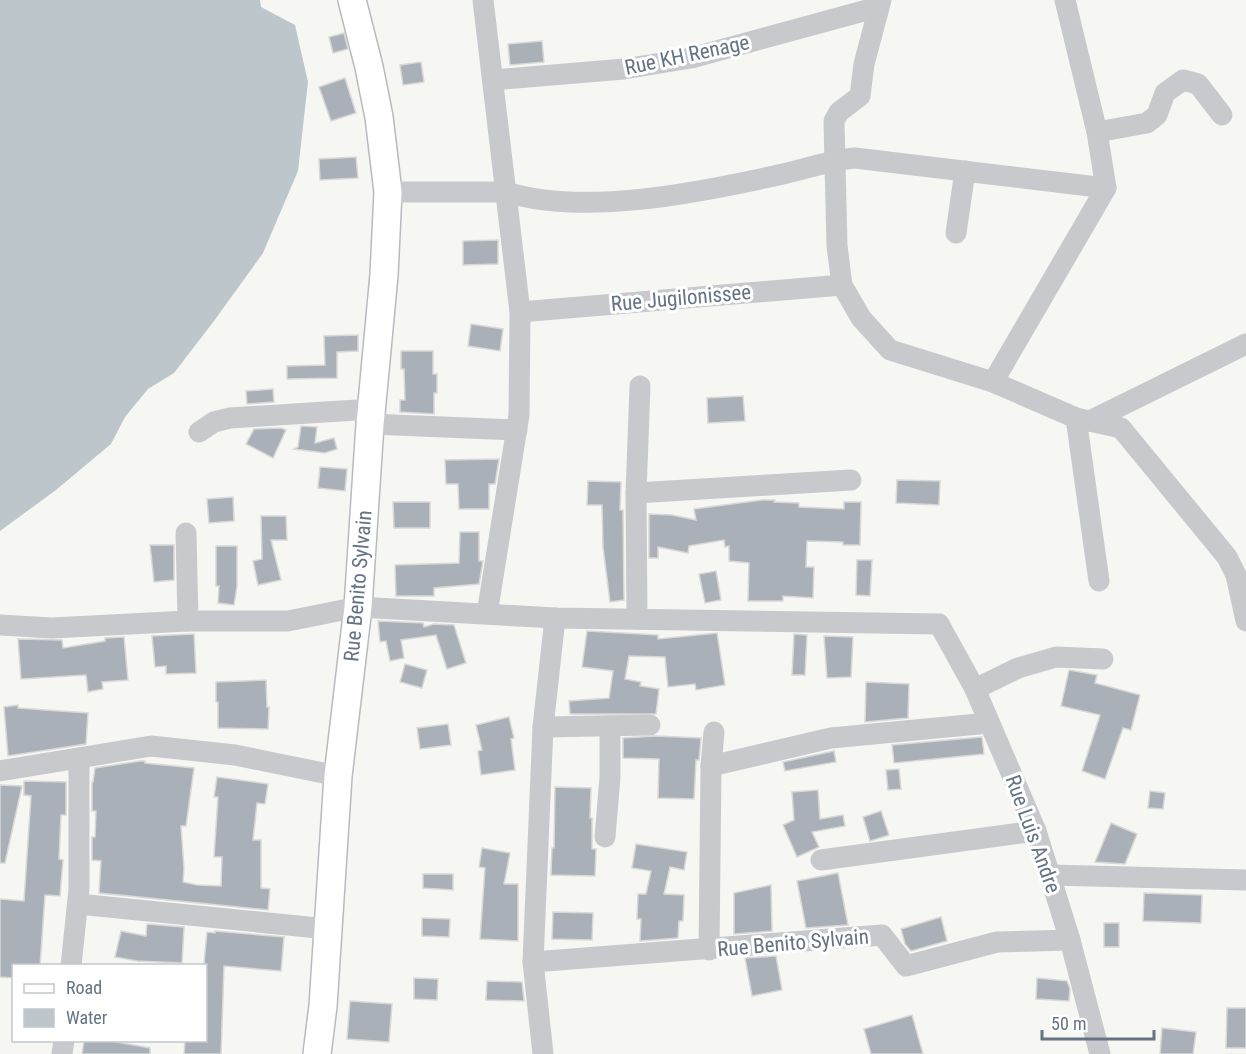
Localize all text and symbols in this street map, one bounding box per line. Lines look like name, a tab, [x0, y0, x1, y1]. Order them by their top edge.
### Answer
street label: Rue KH Renage	[623, 30, 752, 80]
street label: Rue Jugilonissee	[610, 280, 752, 316]
street label: Rue Benito Sylvain	[339, 509, 377, 663]
street label: Rue Luis Andre	[1001, 772, 1065, 896]
street label: Rue Benito Sylvain	[716, 924, 870, 962]
legend	[12, 964, 207, 1042]
text: Road	[66, 977, 102, 998]
scale bar	[1042, 1003, 1154, 1041]
text: Water	[66, 1007, 108, 1028]
text: 50 m	[1051, 1013, 1086, 1034]

